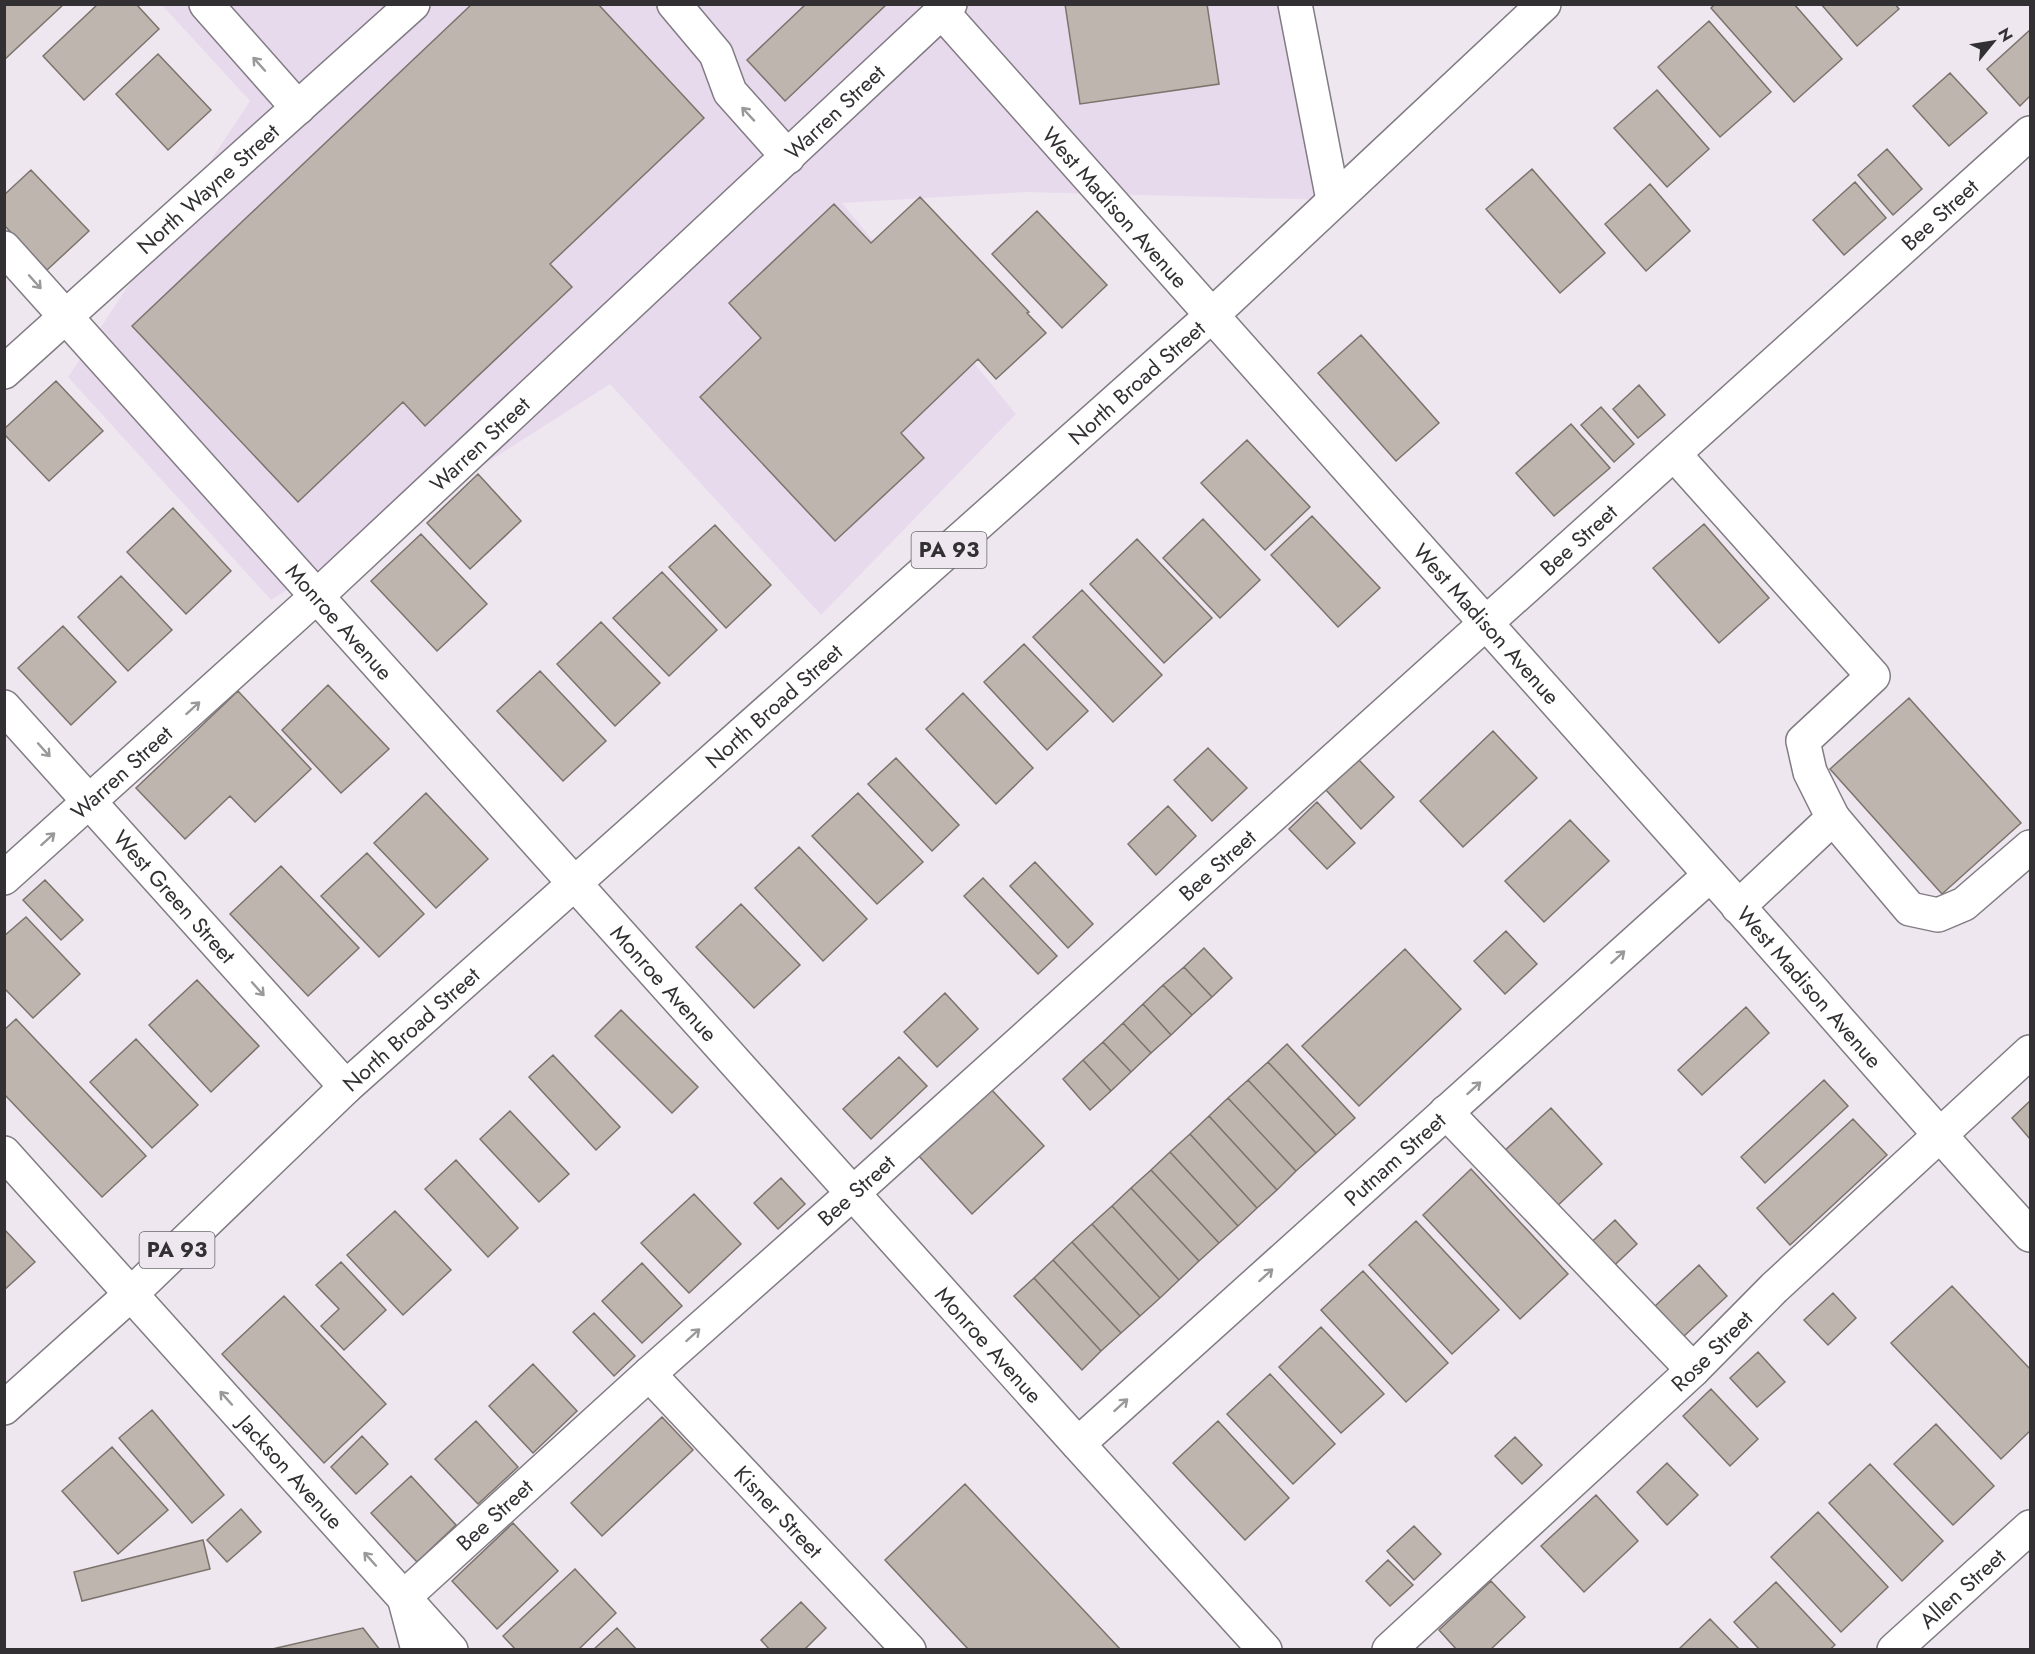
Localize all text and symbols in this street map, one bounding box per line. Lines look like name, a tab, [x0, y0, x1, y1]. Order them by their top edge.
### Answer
north arrow	[1963, 12, 2023, 72]
text: N	[1992, 23, 2019, 46]
street label: Warren Street	[777, 56, 892, 167]
one-way arrow	[252, 57, 266, 72]
one-way arrow	[741, 107, 755, 122]
street label: North Wayne Street	[129, 116, 287, 261]
street label: West Madison Avenue	[1035, 120, 1196, 295]
street label: Bee Street	[1894, 171, 1986, 258]
one-way arrow	[28, 275, 42, 290]
street label: North Broad Street	[1061, 312, 1213, 452]
street label: Warren Street	[422, 388, 537, 499]
street label: Bee Street	[1533, 496, 1625, 583]
road number: PA 93	[912, 532, 986, 568]
street label: West Madison Avenue	[1406, 536, 1567, 711]
street label: Monroe Avenue	[278, 556, 400, 687]
street label: North Broad Street	[698, 636, 850, 776]
one-way arrow	[185, 701, 200, 715]
street label: Warren Street	[63, 717, 180, 827]
one-way arrow	[37, 743, 51, 758]
street label: Bee Street	[1172, 821, 1263, 908]
street label: West Green Street	[106, 823, 244, 971]
one-way arrow	[40, 832, 55, 846]
street label: West Madison Avenue	[1729, 899, 1890, 1075]
street label: Monroe Avenue	[603, 918, 725, 1049]
one-way arrow	[1611, 950, 1626, 964]
street label: North Broad Street	[335, 959, 487, 1099]
one-way arrow	[251, 981, 265, 996]
one-way arrow	[1466, 1081, 1481, 1095]
street label: Putnam Street	[1337, 1104, 1453, 1213]
street label: Bee Street	[810, 1146, 902, 1233]
road number: PA 93	[140, 1232, 214, 1268]
one-way arrow	[1259, 1268, 1274, 1282]
street label: Monroe Avenue	[928, 1279, 1050, 1410]
street label: Rose Street	[1664, 1302, 1760, 1399]
one-way arrow	[685, 1328, 700, 1342]
one-way arrow	[219, 1391, 233, 1406]
one-way arrow	[1114, 1398, 1129, 1412]
street label: Jackson Avenue	[229, 1406, 351, 1536]
street label: Kisner Street	[727, 1458, 831, 1566]
street label: Bee Street	[449, 1471, 540, 1558]
street label: Allen Street	[1912, 1540, 2013, 1636]
one-way arrow	[363, 1552, 377, 1567]

